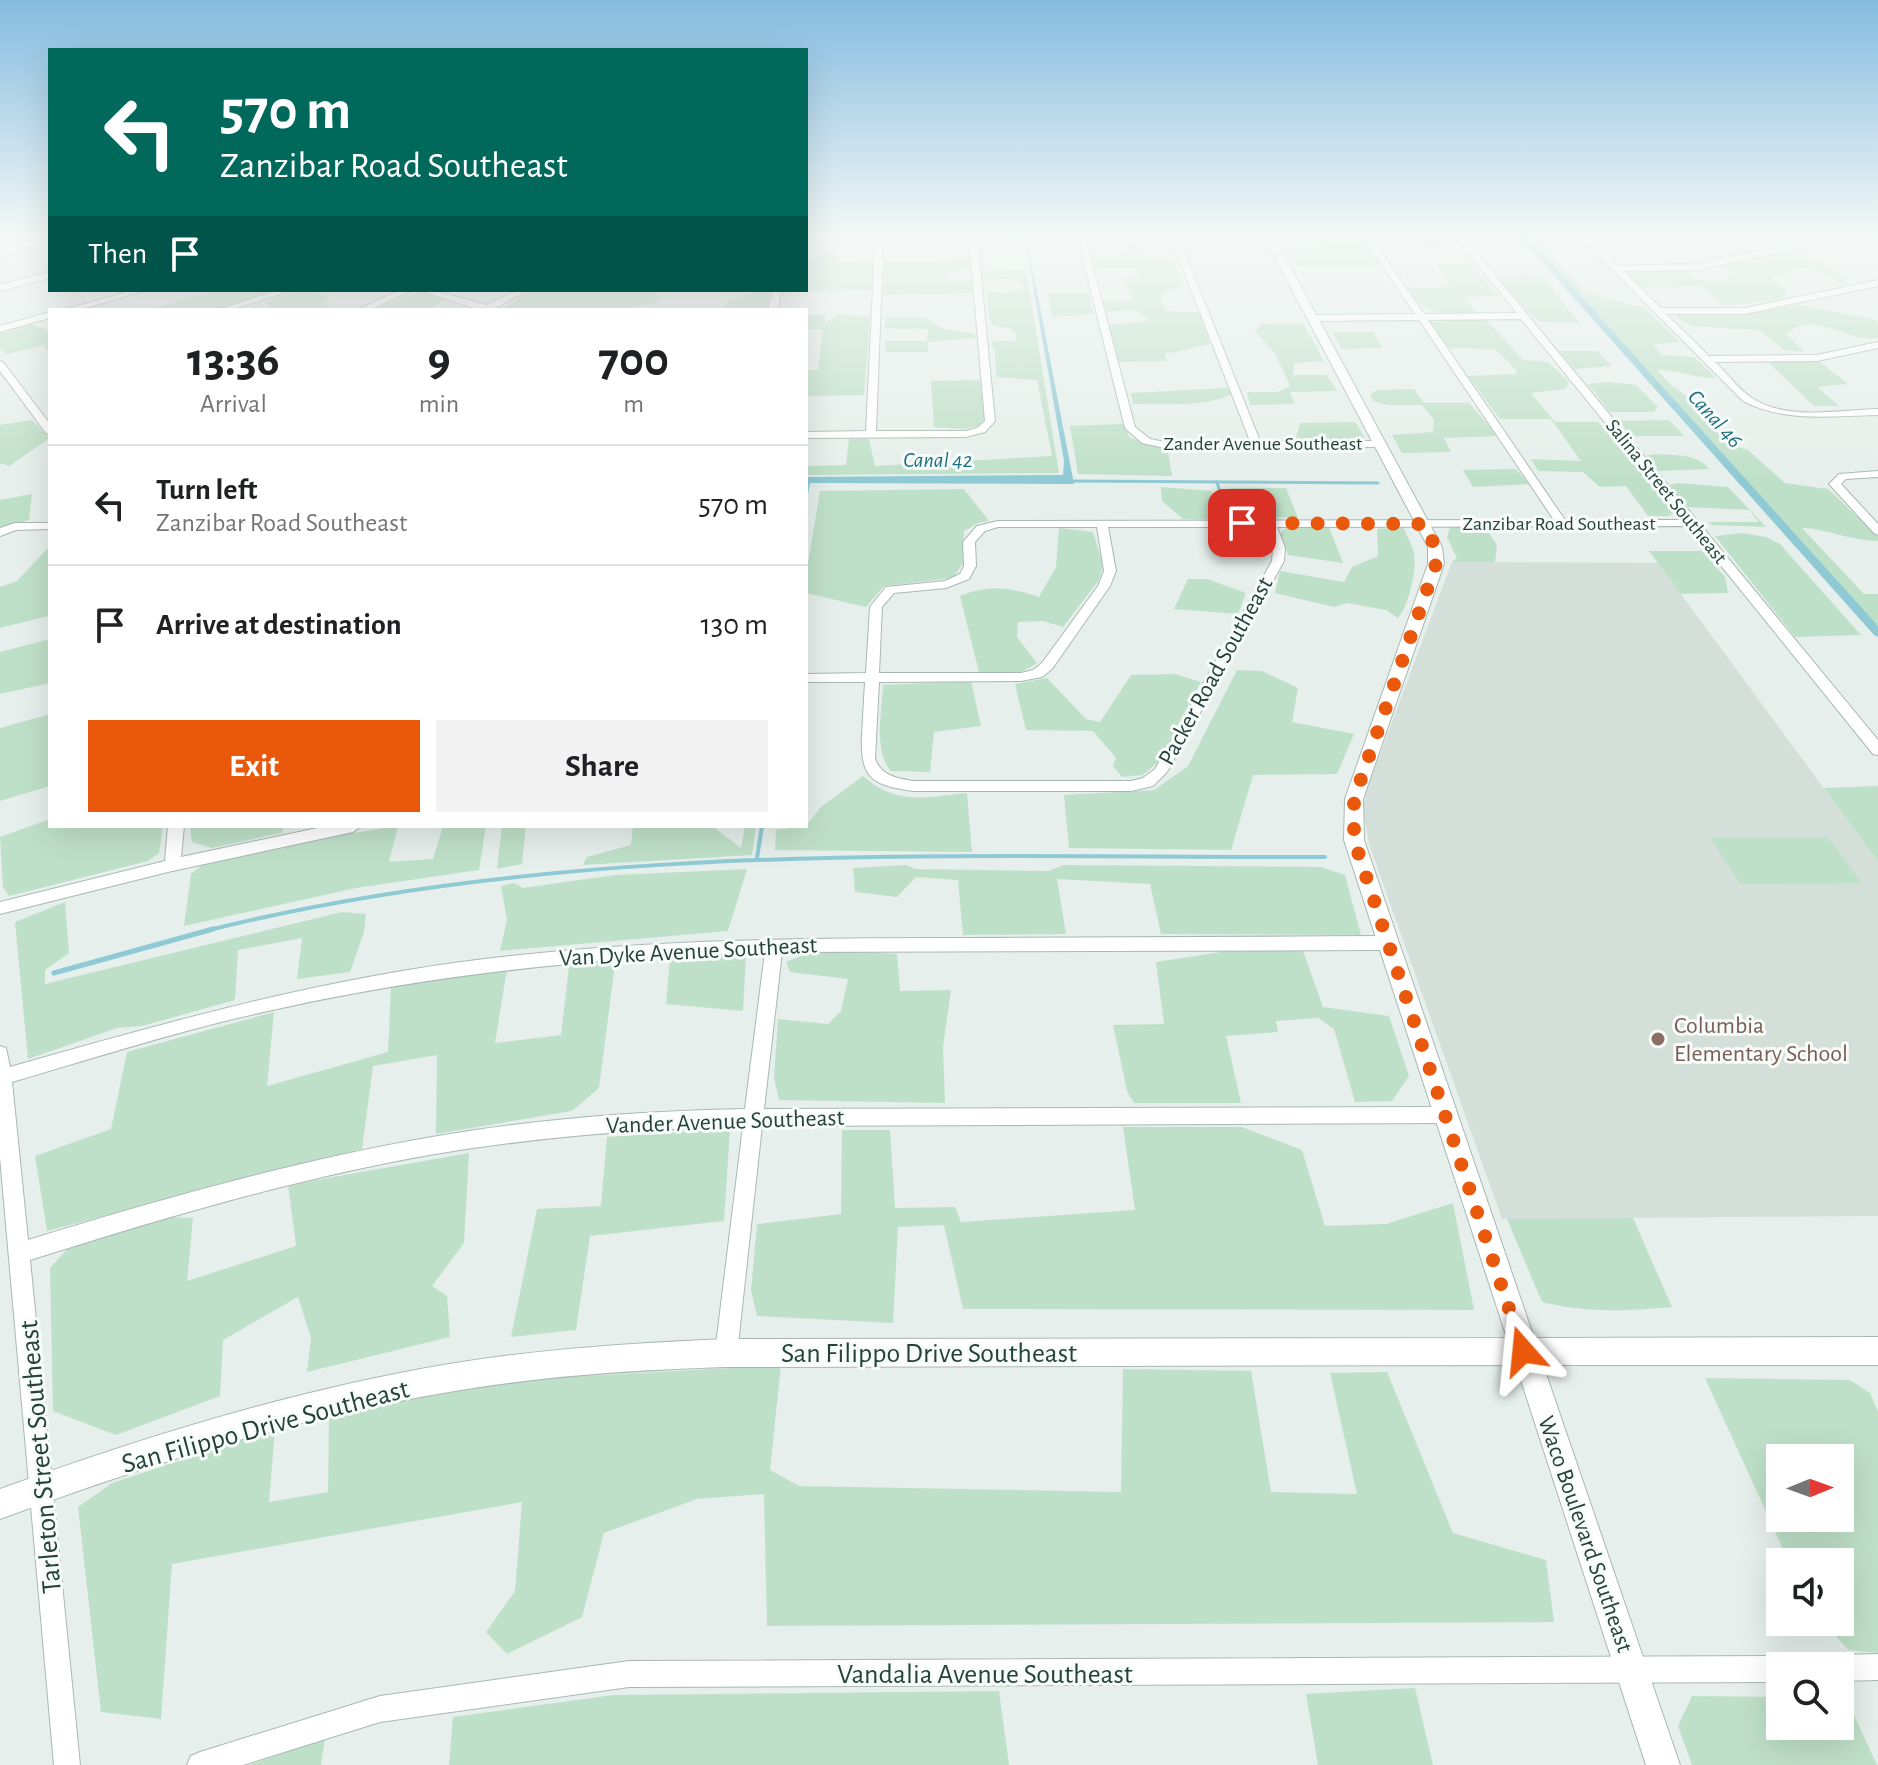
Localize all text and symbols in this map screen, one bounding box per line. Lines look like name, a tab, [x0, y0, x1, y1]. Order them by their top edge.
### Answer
icon: left	[88, 80, 192, 184]
text: 570 m	[220, 83, 351, 139]
text: Zanzibar Road Southeast	[220, 148, 568, 184]
icon: arrive	[163, 232, 207, 276]
text: Then	[88, 239, 147, 269]
text: 13:36	[187, 337, 280, 385]
text: 9	[427, 337, 451, 385]
text: 700	[598, 337, 669, 385]
water label: Canal 46	[1684, 385, 1747, 452]
text: Arrival	[200, 391, 267, 417]
text: min	[419, 391, 459, 417]
text: m	[623, 391, 644, 417]
street label: Salina Street Southeast	[1602, 416, 1731, 568]
street label: Zander Avenue Southeast	[1164, 434, 1363, 454]
water label: Canal 42	[903, 449, 973, 471]
text: Turn left	[156, 475, 257, 505]
icon: left	[88, 483, 132, 527]
pin	[1208, 489, 1276, 557]
text: 570 m	[698, 490, 768, 520]
icon: arrive	[1220, 501, 1264, 545]
text: Zanzibar Road Southeast	[156, 510, 407, 536]
street label: Zanzibar Road Southeast	[1462, 514, 1656, 534]
street label: Packer Road Southeast	[1154, 573, 1278, 770]
icon: arrive	[88, 603, 132, 647]
text: Arrive at destination	[156, 610, 402, 640]
text: 130 m	[701, 610, 768, 640]
button: Exit	[88, 720, 420, 812]
button: Share	[436, 720, 768, 812]
street label: Van Dyke Avenue Southeast	[558, 933, 818, 971]
place label: Columbia Elementary School	[1674, 1014, 1848, 1066]
marker: Columbia Elementary School	[1649, 1030, 1667, 1048]
street label: Vander Avenue Southeast	[606, 1106, 845, 1138]
position arrow	[1481, 1309, 1565, 1393]
street label: Tarleton Street Southeast	[15, 1319, 67, 1595]
street label: San Filippo Drive Southeast	[781, 1340, 1077, 1368]
street label: San Filippo Drive Southeast	[119, 1375, 412, 1479]
street label: Waco Boulevard Southeast	[1533, 1413, 1637, 1656]
north arrow	[1766, 1444, 1854, 1532]
map controls	[1766, 1444, 1854, 1740]
button: sound	[1766, 1548, 1854, 1636]
button: search	[1766, 1652, 1854, 1740]
street label: Vandalia Avenue Southeast	[837, 1661, 1133, 1689]

